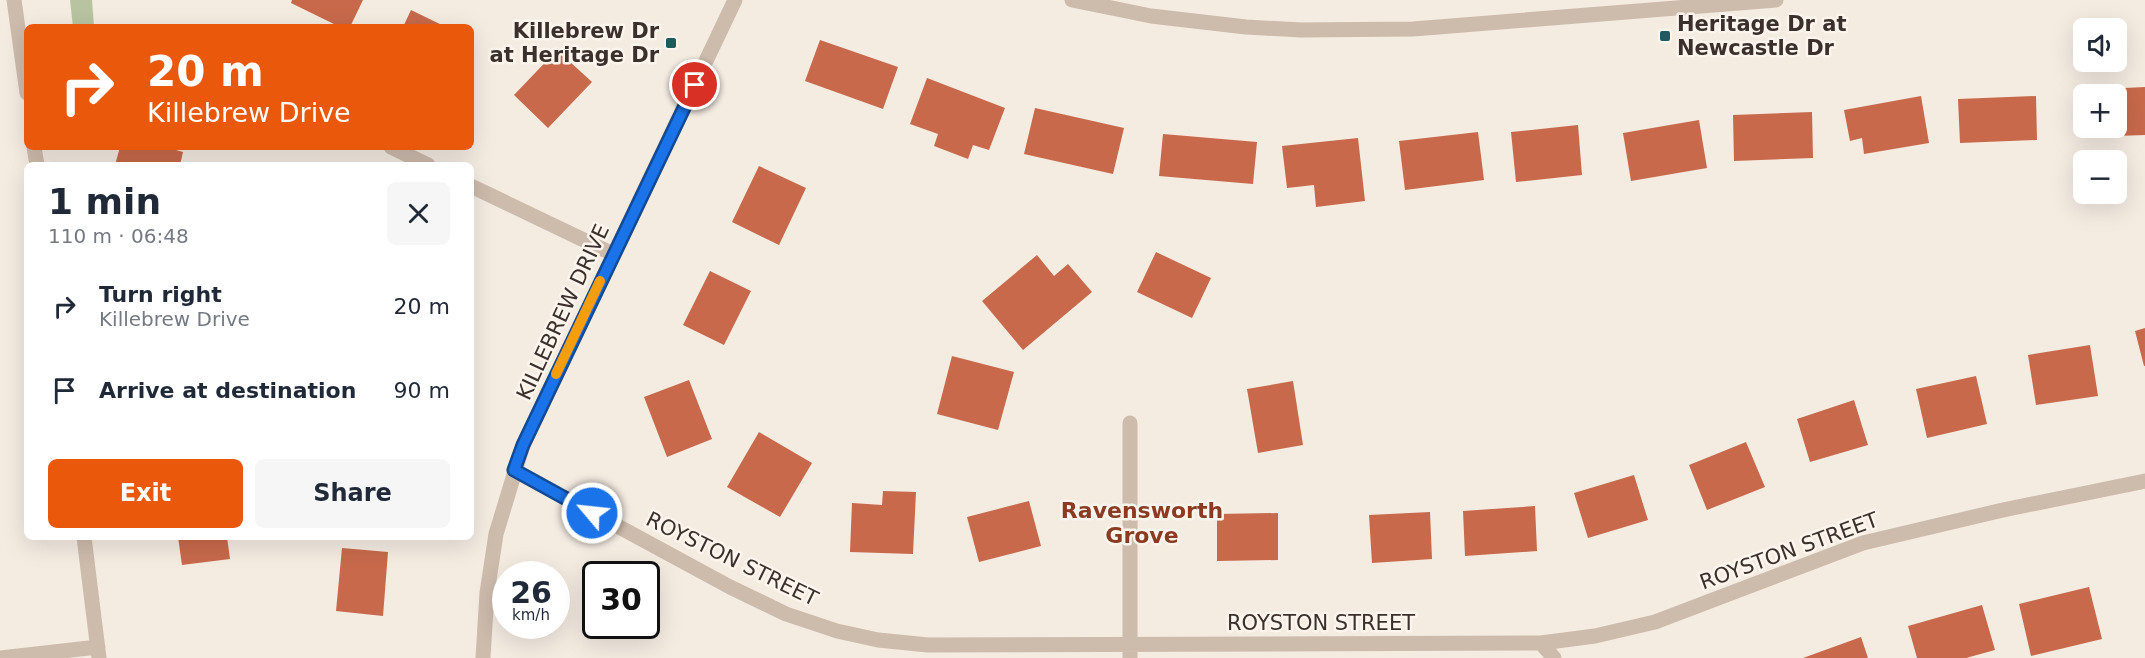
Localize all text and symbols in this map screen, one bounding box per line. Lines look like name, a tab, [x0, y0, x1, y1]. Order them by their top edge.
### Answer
place label: Heritage Dr at Newcastle Dr	[1677, 12, 1846, 60]
map controls	[2073, 18, 2127, 204]
button: sound	[2073, 18, 2127, 72]
place label: Killebrew Dr at Heritage Dr	[490, 19, 660, 67]
marker: Heritage Dr at Newcastle Dr	[1658, 29, 1672, 43]
marker: Killebrew Dr at Heritage Dr	[664, 36, 678, 50]
text: 20 m	[147, 47, 264, 96]
icon: right	[48, 48, 126, 126]
pin	[669, 59, 720, 110]
icon: arrive	[678, 68, 711, 101]
button: +	[2073, 84, 2127, 138]
text: Killebrew Drive	[147, 97, 351, 128]
button: −	[2073, 150, 2127, 204]
text: 1 min	[48, 181, 161, 222]
button: close	[387, 182, 450, 245]
street label: KILLEBREW DRIVE	[512, 220, 614, 404]
text: 110 m · 06:48	[48, 224, 189, 248]
text: Turn right	[99, 282, 222, 307]
icon: right	[48, 290, 81, 323]
text: 20 m	[394, 294, 450, 319]
text: Killebrew Drive	[99, 307, 250, 331]
icon: arrive	[48, 374, 81, 407]
text: Arrive at destination	[99, 378, 356, 403]
text: 90 m	[394, 378, 450, 403]
button: Exit	[48, 459, 243, 528]
button: Share	[255, 459, 450, 528]
position arrow	[560, 481, 624, 545]
district label: Ravensworth Grove	[1061, 498, 1223, 548]
street label: ROYSTON STREET	[642, 507, 822, 611]
street label: ROYSTON STREET	[1697, 508, 1882, 594]
speed limit sign: 30	[582, 561, 660, 639]
text: 26	[510, 575, 552, 610]
text: km/h	[512, 606, 550, 624]
street label: ROYSTON STREET	[1227, 611, 1415, 635]

